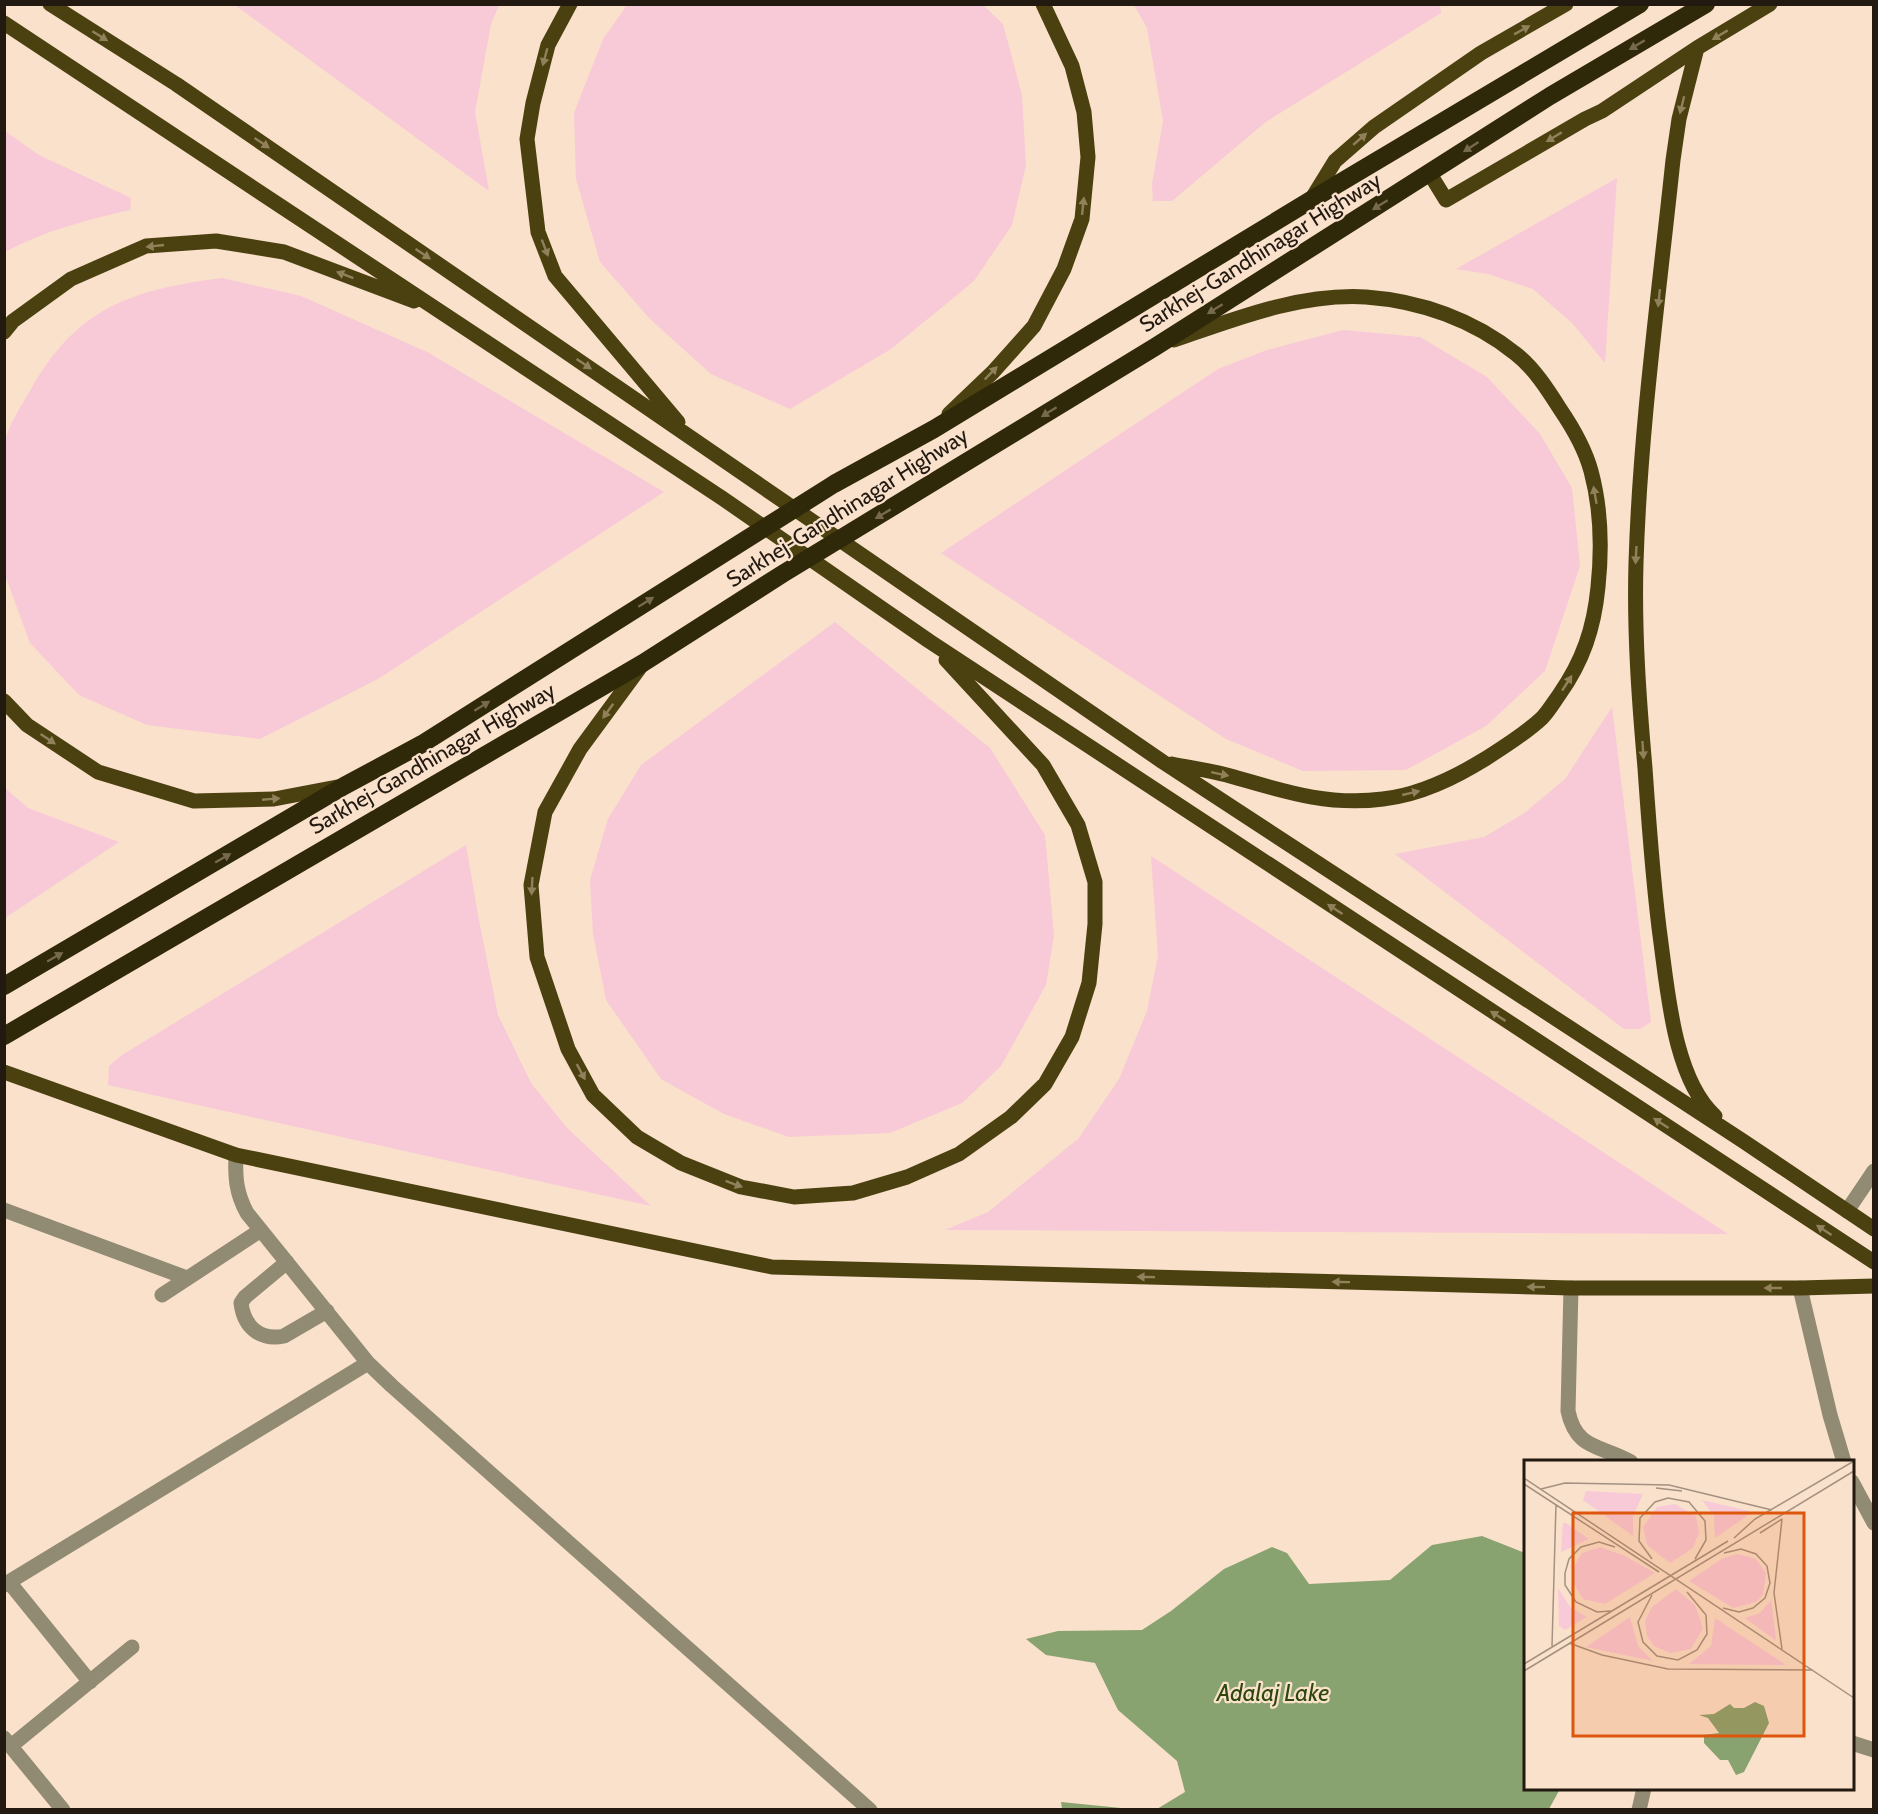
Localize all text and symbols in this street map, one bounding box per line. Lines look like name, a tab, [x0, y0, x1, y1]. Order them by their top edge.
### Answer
one-way arrow	[1513, 25, 1530, 35]
one-way arrow	[1711, 29, 1728, 40]
one-way arrow	[91, 30, 108, 41]
one-way arrow	[1628, 40, 1645, 50]
one-way arrow	[540, 48, 549, 66]
one-way arrow	[1677, 95, 1687, 114]
one-way arrow	[1546, 132, 1562, 143]
one-way arrow	[1352, 133, 1367, 146]
one-way arrow	[254, 137, 270, 149]
one-way arrow	[1463, 142, 1480, 153]
street label: Sarkhej-Gandhinagar Highway	[1134, 167, 1386, 338]
one-way arrow	[1078, 196, 1088, 215]
one-way arrow	[1372, 200, 1388, 211]
one-way arrow	[540, 239, 550, 257]
one-way arrow	[146, 241, 165, 251]
one-way arrow	[415, 248, 431, 259]
one-way arrow	[336, 270, 354, 280]
one-way arrow	[1654, 289, 1663, 308]
one-way arrow	[1207, 303, 1223, 314]
one-way arrow	[576, 358, 592, 369]
one-way arrow	[983, 367, 997, 381]
one-way arrow	[1041, 406, 1057, 417]
street label: Sarkhej-Gandhinagar Highway	[721, 422, 973, 593]
one-way arrow	[1590, 486, 1599, 505]
one-way arrow	[875, 508, 891, 519]
one-way arrow	[1632, 546, 1641, 565]
one-way arrow	[638, 596, 655, 607]
one-way arrow	[1561, 675, 1572, 692]
street label: Sarkhej-Gandhinagar Highway	[304, 677, 560, 840]
one-way arrow	[474, 701, 490, 712]
one-way arrow	[603, 703, 615, 718]
one-way arrow	[40, 733, 56, 745]
one-way arrow	[1639, 740, 1648, 759]
one-way arrow	[1211, 770, 1230, 779]
one-way arrow	[1402, 788, 1420, 798]
one-way arrow	[261, 794, 280, 804]
one-way arrow	[215, 852, 231, 863]
one-way arrow	[528, 877, 537, 896]
one-way arrow	[1327, 904, 1343, 915]
one-way arrow	[47, 951, 63, 962]
one-way arrow	[1490, 1011, 1506, 1022]
one-way arrow	[576, 1064, 586, 1081]
one-way arrow	[1653, 1118, 1669, 1129]
one-way arrow	[725, 1180, 743, 1190]
one-way arrow	[1816, 1224, 1833, 1235]
one-way arrow	[1137, 1272, 1156, 1281]
one-way arrow	[1332, 1277, 1351, 1286]
one-way arrow	[1527, 1282, 1546, 1291]
one-way arrow	[1764, 1283, 1783, 1293]
inset map	[1524, 1460, 1854, 1790]
water label: Adalaj Lake	[1216, 1678, 1329, 1707]

